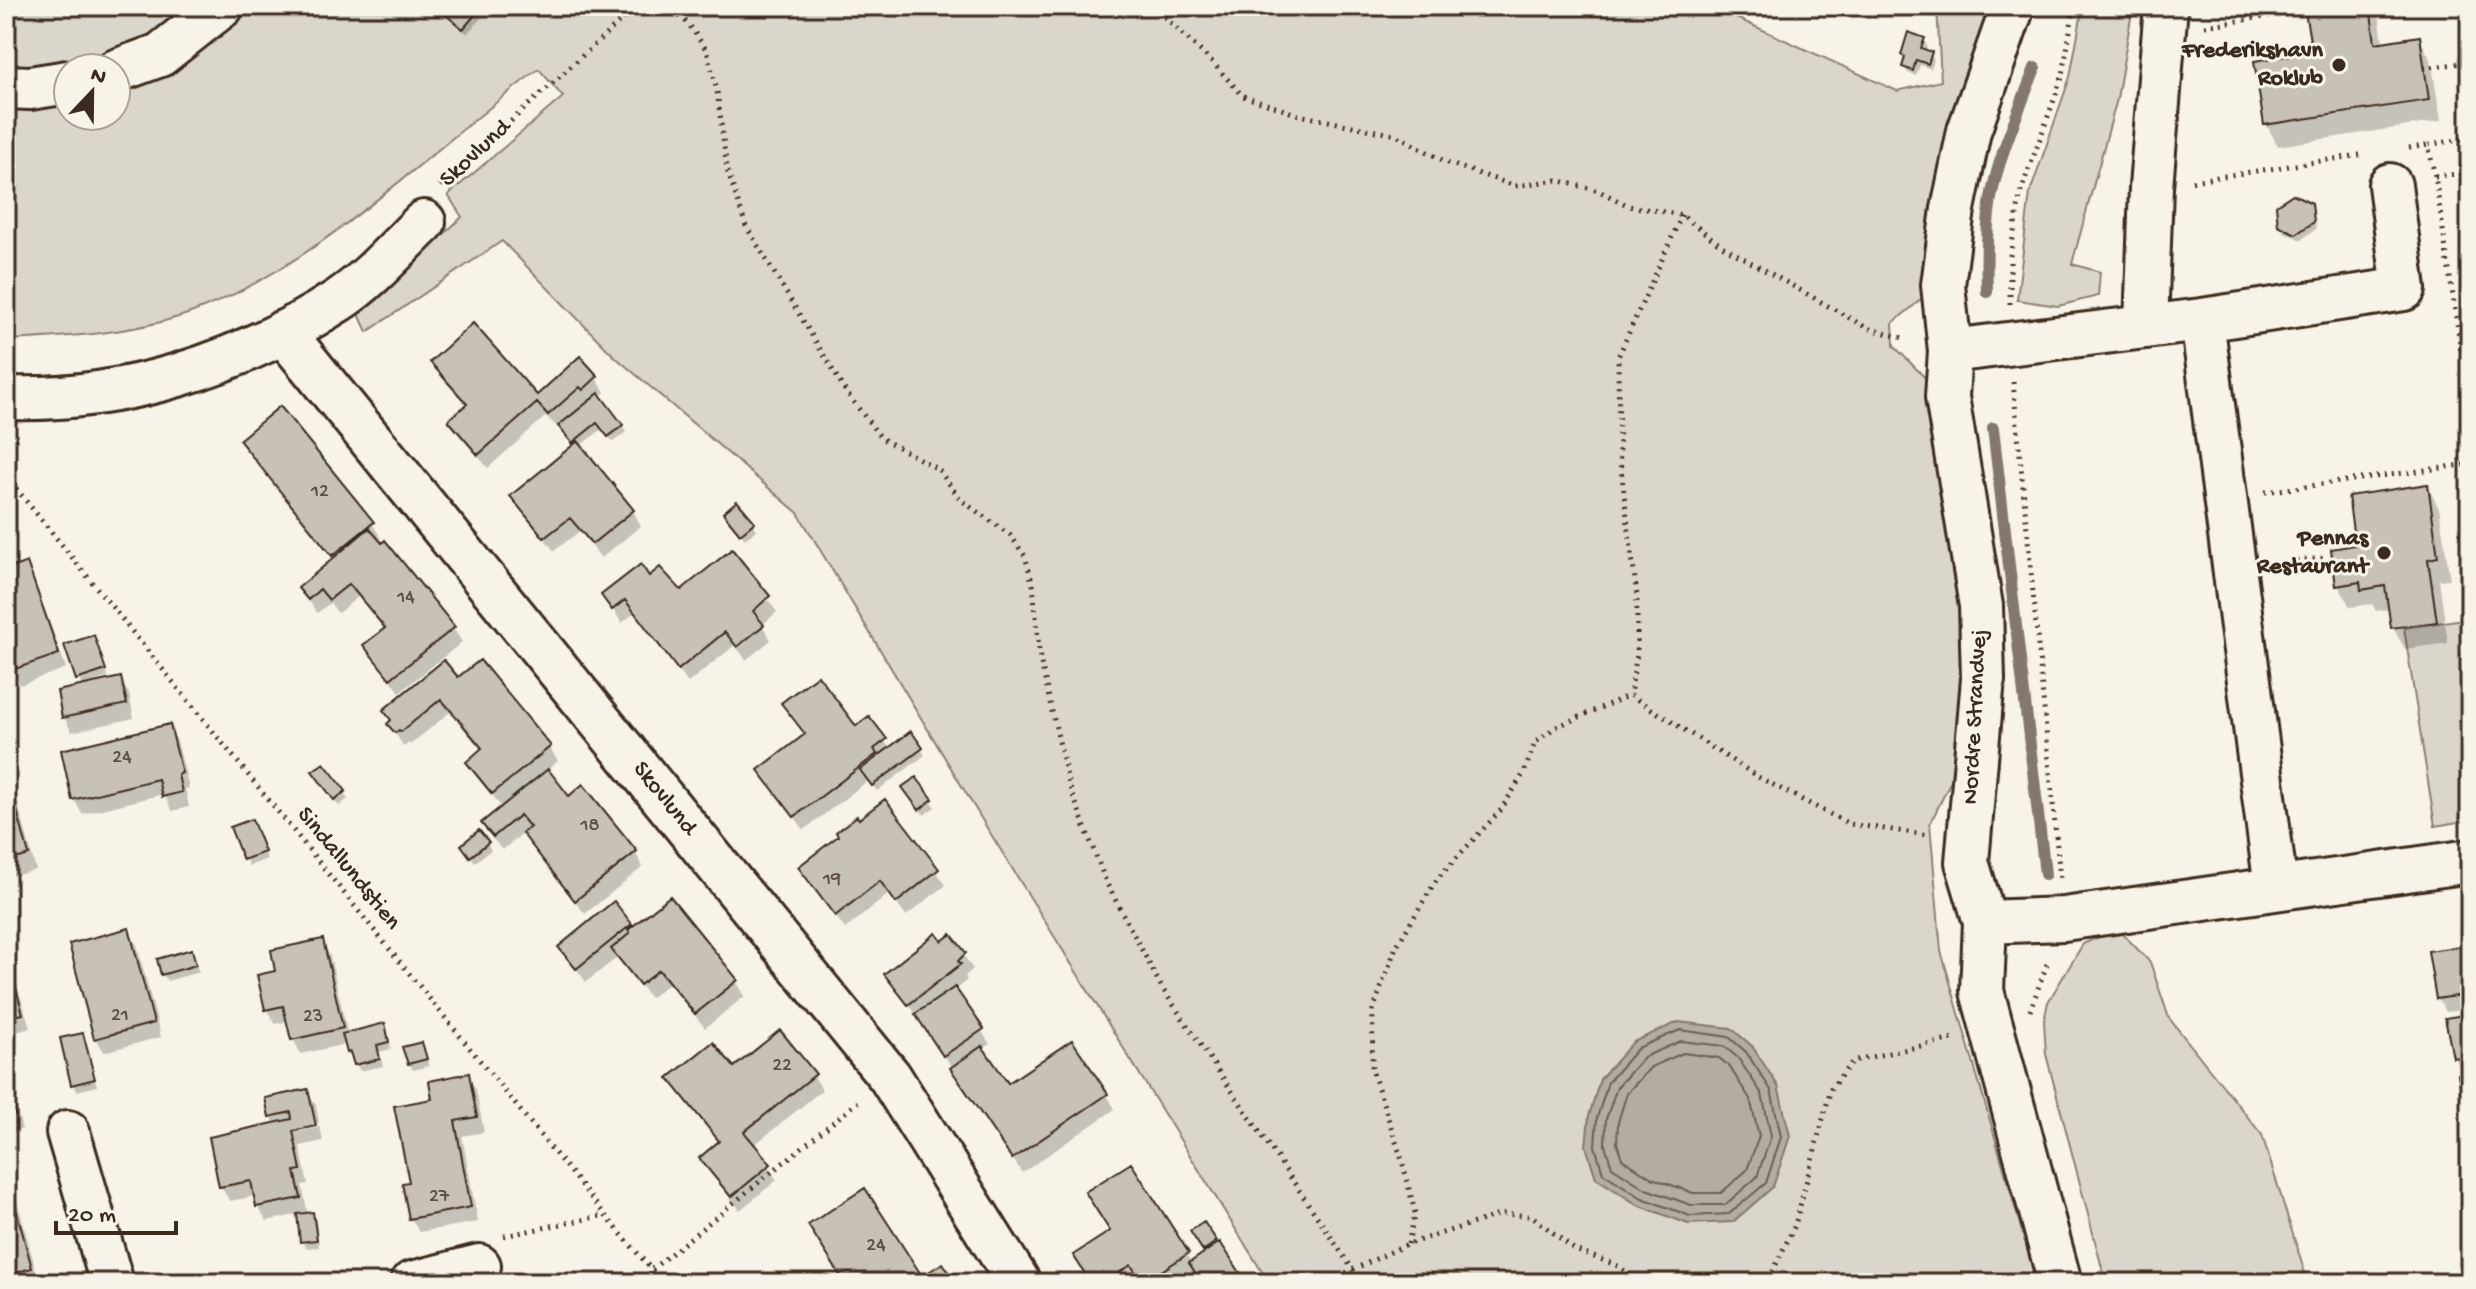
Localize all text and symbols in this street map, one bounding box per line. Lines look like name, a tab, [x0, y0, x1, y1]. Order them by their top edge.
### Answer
place label: Frederikshavn Roklub	[2181, 37, 2324, 94]
north arrow	[52, 52, 132, 132]
marker: Frederikshavn Roklub	[2330, 56, 2348, 74]
text: N	[86, 62, 110, 92]
street label: Skovlund	[434, 112, 519, 194]
house number: 12	[310, 481, 329, 504]
place label: Pennas Restaurant	[2256, 525, 2370, 582]
marker: Pennas Restaurant	[2375, 544, 2393, 562]
house number: 14	[396, 587, 415, 610]
street label: Nordre Strandvej	[1957, 629, 1995, 805]
house number: 24	[112, 747, 132, 770]
street label: Skovlund	[625, 756, 704, 843]
street label: Sindallundstien	[290, 802, 407, 937]
house number: 18	[579, 815, 600, 838]
house number: 19	[822, 869, 841, 892]
house number: 21	[111, 1005, 129, 1028]
house number: 23	[303, 1006, 323, 1029]
house number: 22	[772, 1055, 792, 1078]
scale bar	[56, 1185, 176, 1235]
house number: 27	[429, 1186, 450, 1209]
text: 20 m	[68, 1202, 116, 1231]
house number: 24	[866, 1235, 886, 1258]

